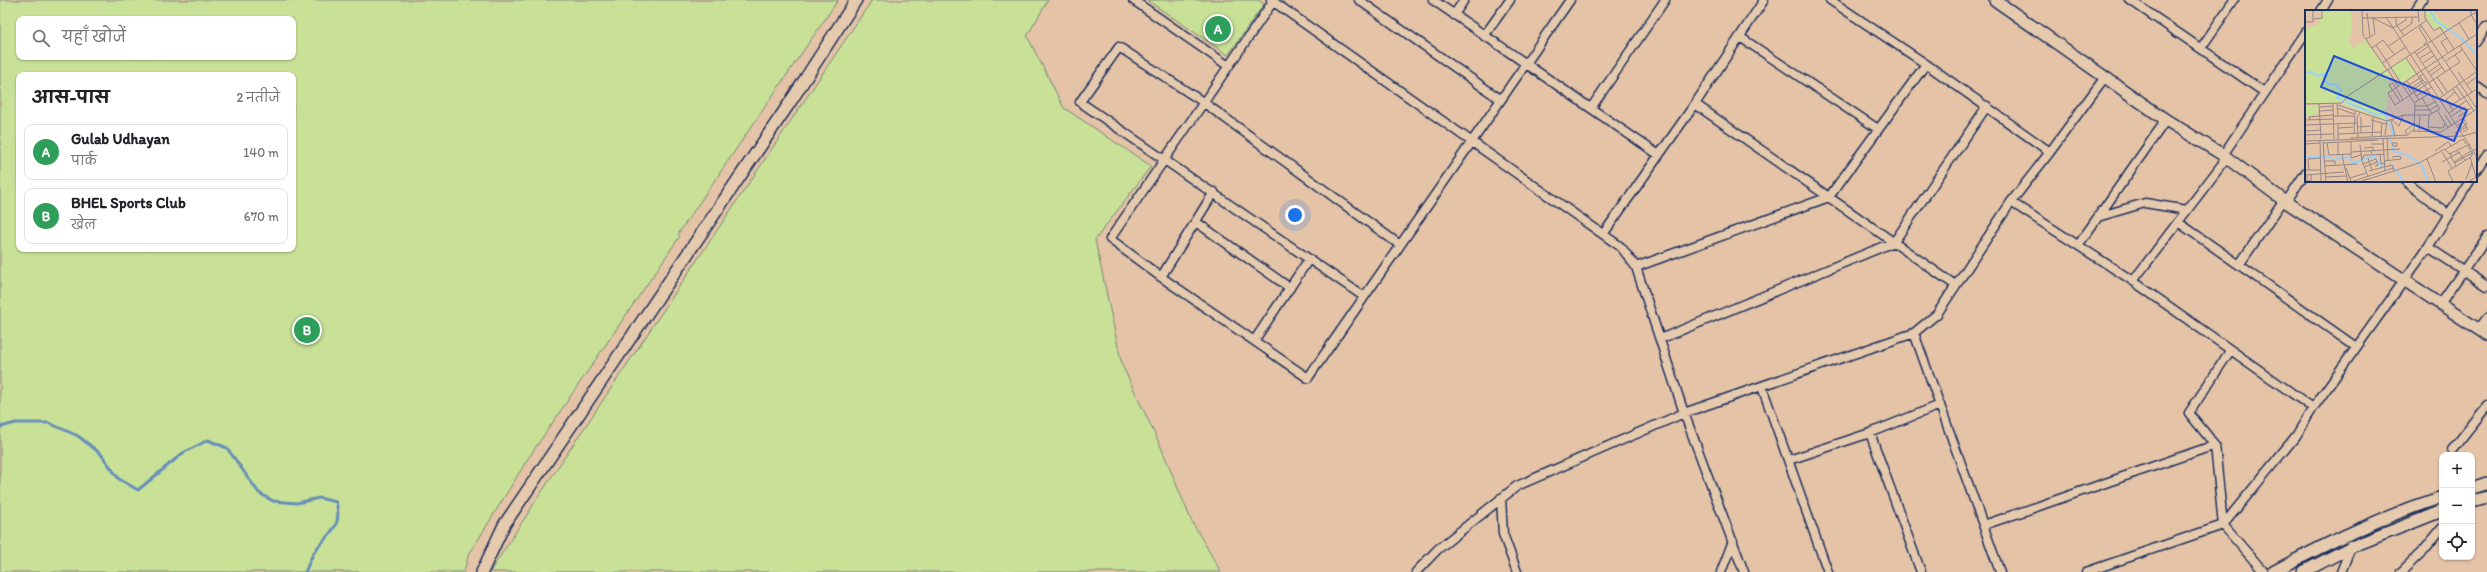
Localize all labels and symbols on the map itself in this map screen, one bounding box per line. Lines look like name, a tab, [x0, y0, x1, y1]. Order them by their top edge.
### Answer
inset map	[2305, 10, 2477, 182]
pin: A	[1205, 14, 1231, 44]
your location	[1285, 205, 1305, 225]
pin: B	[294, 315, 320, 345]

